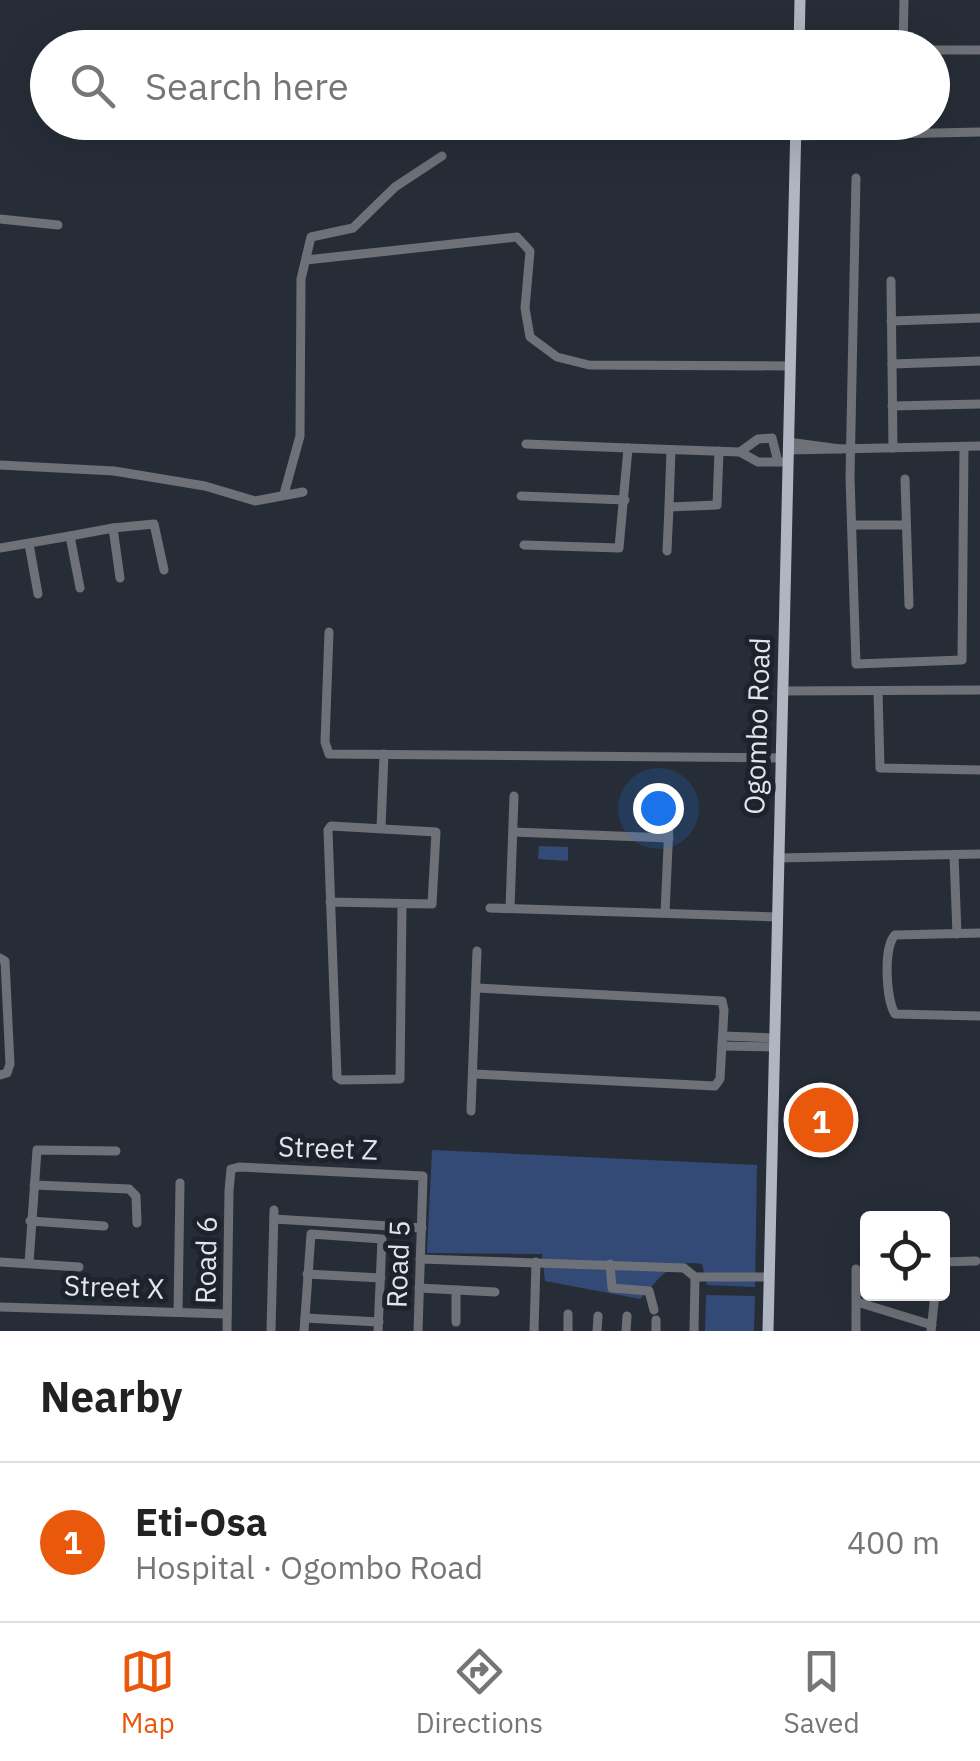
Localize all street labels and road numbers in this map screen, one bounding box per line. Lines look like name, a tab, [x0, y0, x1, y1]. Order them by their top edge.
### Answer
street label: Ogombo Road	[735, 637, 778, 815]
street label: Street Z	[278, 1127, 378, 1168]
street label: Road 6	[186, 1216, 225, 1304]
street label: Road 5	[377, 1219, 418, 1308]
street label: Street X	[63, 1266, 165, 1307]

